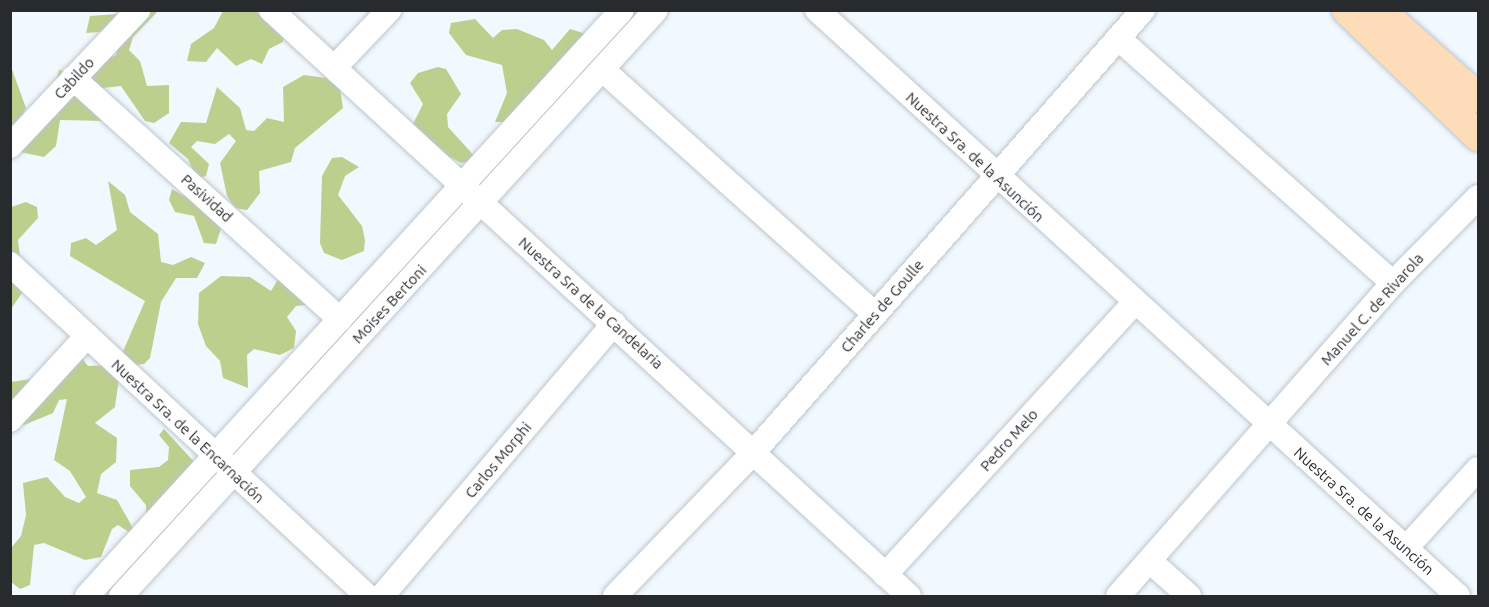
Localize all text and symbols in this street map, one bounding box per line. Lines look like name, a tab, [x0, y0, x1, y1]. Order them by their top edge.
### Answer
street label: Cabildo	[50, 53, 98, 103]
street label: Nuestra Sra. de la Asunción	[902, 88, 1048, 226]
street label: Pasividad	[178, 170, 236, 226]
street label: Nuestra Sra de la Candelaria	[515, 233, 667, 373]
street label: Manuel C. de Rivarola	[1317, 249, 1427, 369]
street label: Charles de Goulle	[837, 256, 927, 356]
street label: Moises Bertoni	[348, 261, 430, 347]
street label: Nuestra Sra. de la Encarnación	[108, 355, 268, 507]
street label: Pedro Melo	[976, 405, 1042, 475]
street label: Carlos Morphi	[461, 418, 535, 502]
street label: Nuestra Sra. de la Asunción	[1290, 443, 1438, 579]

